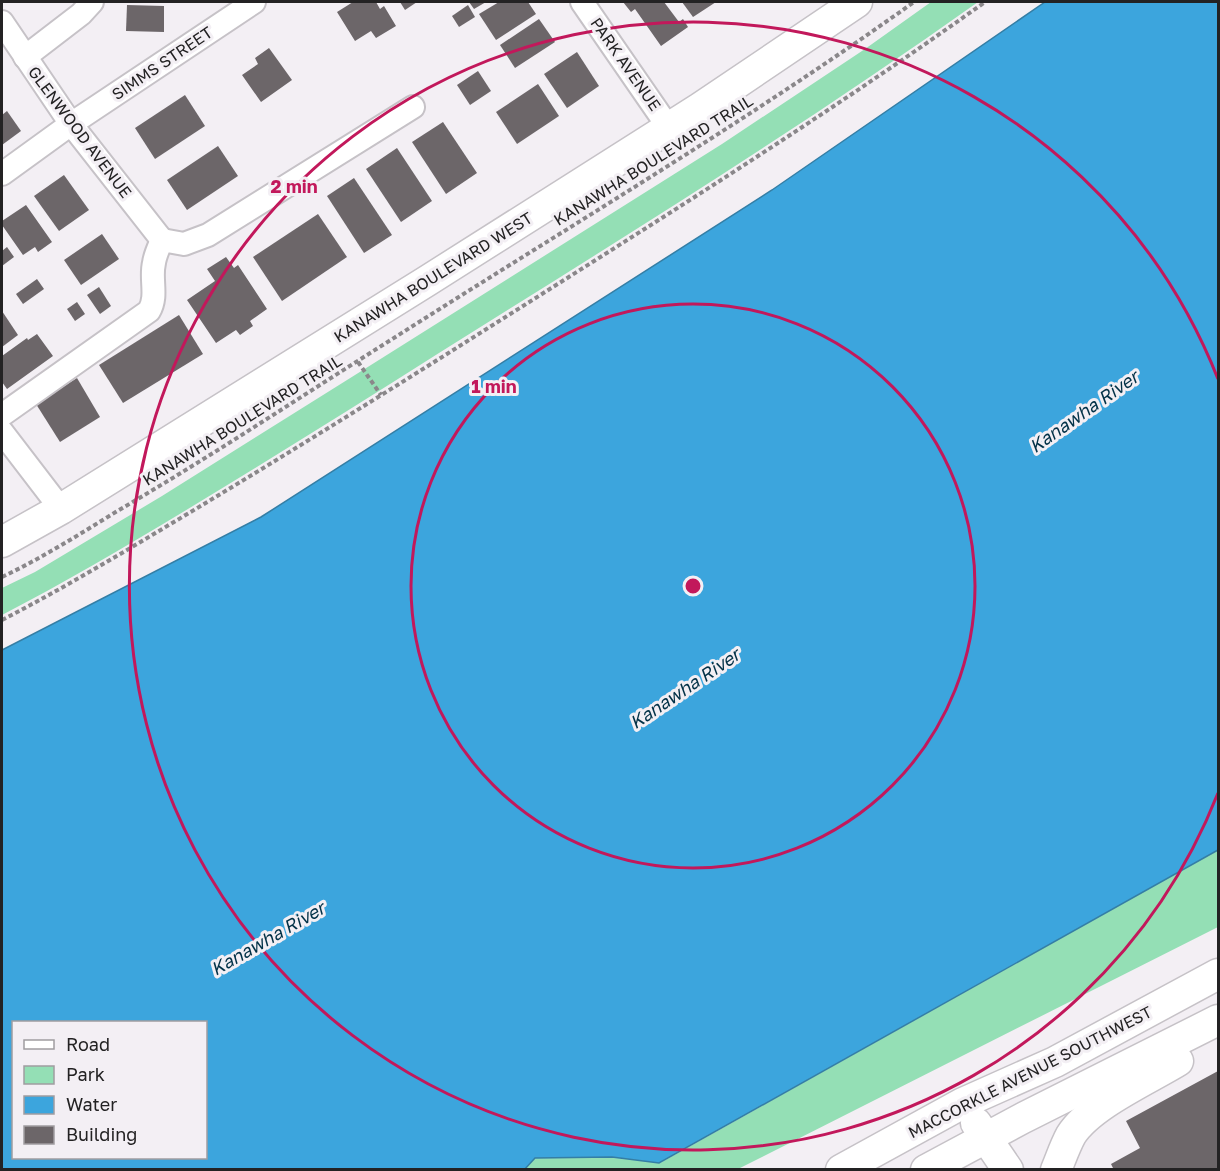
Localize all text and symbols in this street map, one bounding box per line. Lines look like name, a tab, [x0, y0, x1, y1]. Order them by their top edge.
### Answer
street label: PARK AVENUE	[586, 14, 666, 114]
street label: SIMMS STREET	[108, 22, 216, 104]
street label: GLENWOOD AVENUE	[24, 62, 136, 202]
street label: KANAWHA BOULEVARD TRAIL	[550, 90, 756, 230]
text: 2 min	[270, 175, 318, 197]
street label: KANAWHA BOULEVARD WEST	[330, 207, 536, 347]
street label: KANAWHA BOULEVARD TRAIL	[139, 350, 345, 490]
water label: Kanawha River	[1025, 364, 1145, 457]
text: 1 min	[471, 375, 517, 397]
centre of rings	[683, 576, 703, 596]
water label: Kanawha River	[625, 642, 746, 733]
water label: Kanawha River	[207, 895, 331, 980]
street label: MACCORKLE AVENUE SOUTHWEST	[905, 1002, 1155, 1142]
legend	[12, 1021, 207, 1159]
text: Road	[66, 1033, 110, 1055]
text: Park	[66, 1063, 105, 1085]
text: Water	[66, 1093, 117, 1115]
text: Building	[66, 1123, 137, 1145]

